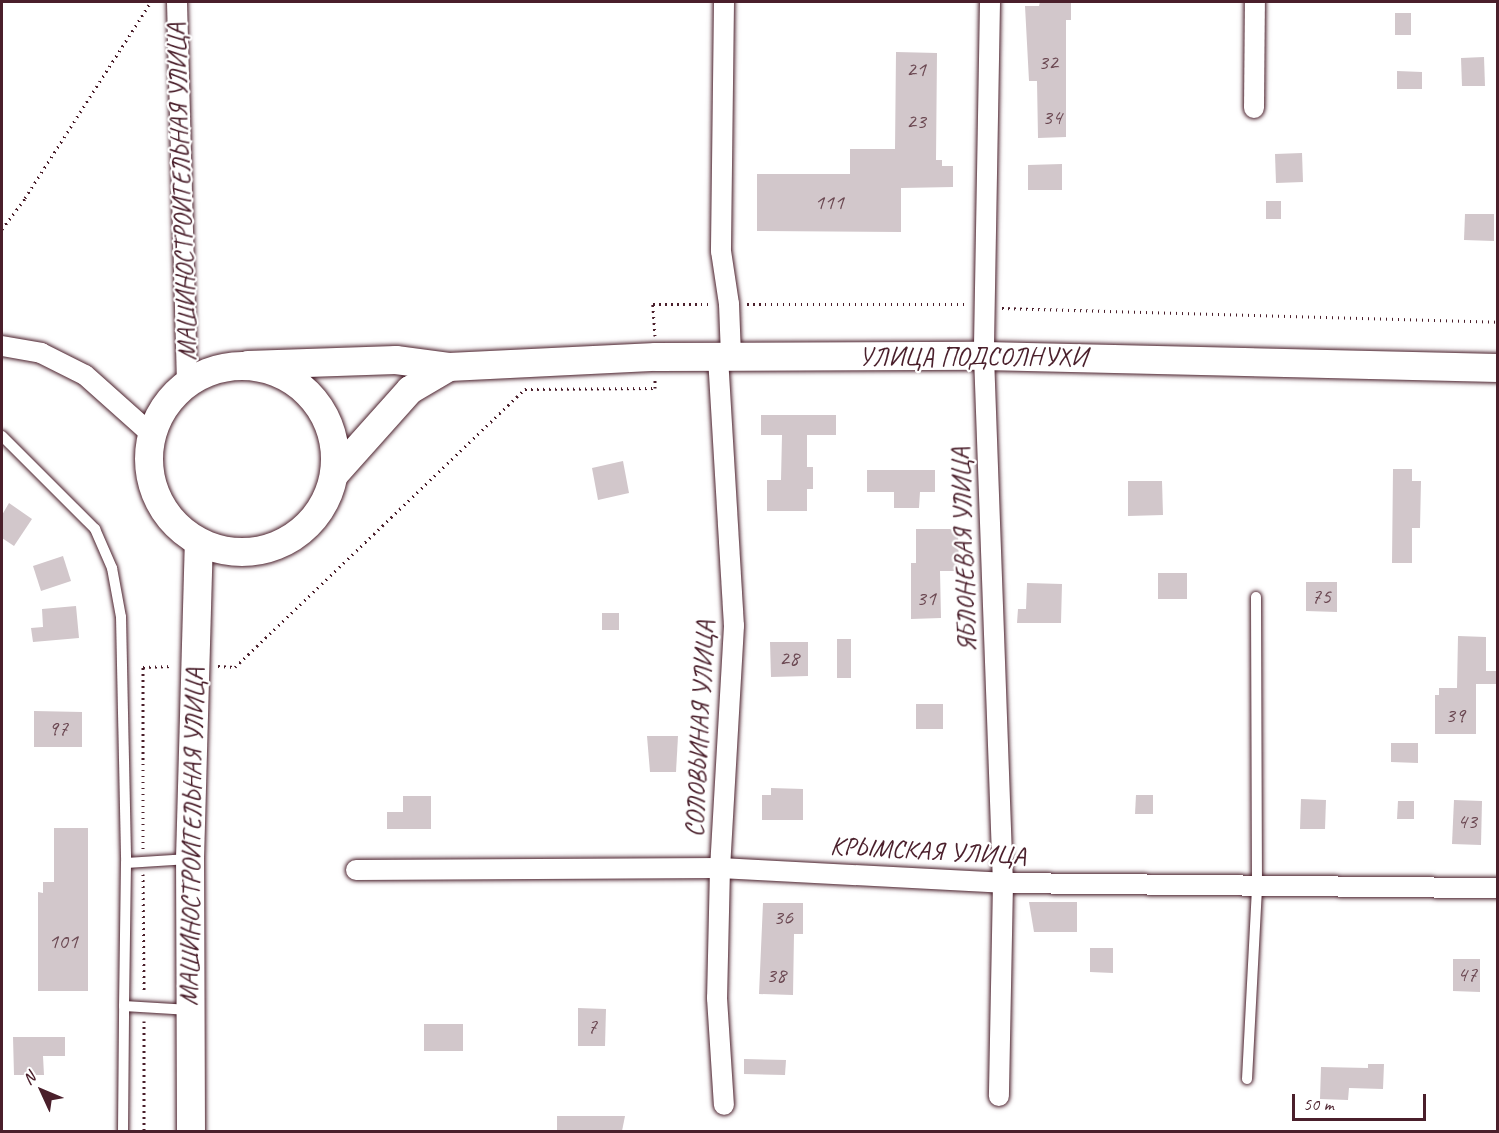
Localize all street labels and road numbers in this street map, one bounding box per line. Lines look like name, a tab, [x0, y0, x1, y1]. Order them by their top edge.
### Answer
street label: МАШИНОСТРОИТЕЛЬНАЯ УЛИЦА	[161, 23, 203, 361]
street label: УЛИЦА ПОДСОЛНУХИ	[858, 341, 1088, 373]
street label: ЯБЛОНЕВАЯ УЛИЦА	[945, 447, 983, 653]
street label: СОЛОВЬИНАЯ УЛИЦА	[679, 621, 721, 837]
street label: МАШИНОСТРОИТЕЛЬНАЯ УЛИЦА	[173, 668, 211, 1006]
street label: КРЫМСКАЯ УЛИЦА	[830, 830, 1026, 872]

